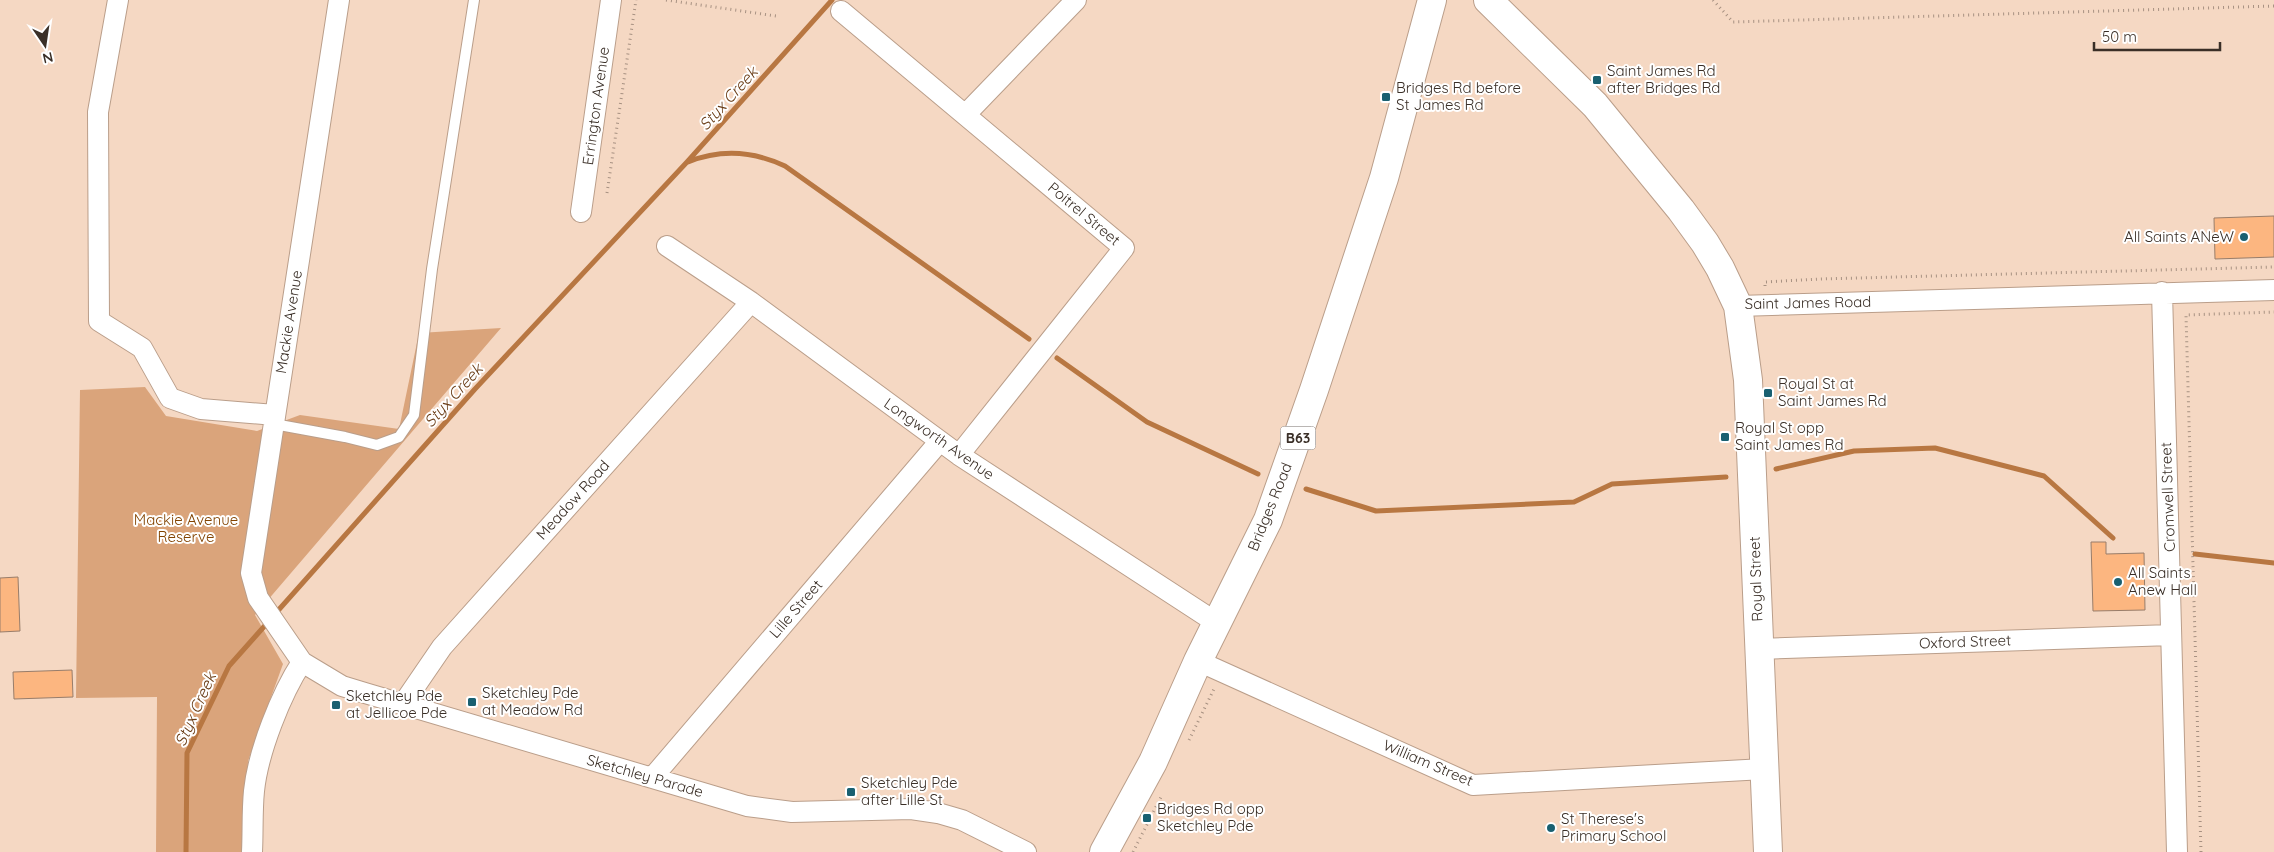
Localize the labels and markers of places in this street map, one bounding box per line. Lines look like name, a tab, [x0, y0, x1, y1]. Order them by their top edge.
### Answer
place label: Saint James Rd after Bridges Rd	[1607, 61, 1720, 97]
marker: Saint James Rd after Bridges Rd	[1591, 74, 1603, 86]
place label: Bridges Rd before St James Rd	[1396, 78, 1521, 114]
marker: Bridges Rd before St James Rd	[1380, 91, 1392, 103]
place label: All Saints ANeW	[2124, 227, 2235, 246]
marker: All Saints ANeW	[2238, 231, 2250, 243]
place label: Royal St at Saint James Rd	[1778, 374, 1887, 410]
marker: Royal St at Saint James Rd	[1762, 387, 1774, 399]
place label: Royal St opp Saint James Rd	[1735, 418, 1844, 454]
marker: Royal St opp Saint James Rd	[1719, 431, 1731, 443]
place label: All Saints Anew Hall	[2128, 563, 2197, 599]
marker: All Saints Anew Hall	[2112, 576, 2124, 588]
place label: Sketchley Pde at Meadow Rd	[482, 683, 583, 719]
place label: Sketchley Pde at Jellicoe Pde	[346, 686, 447, 722]
marker: Sketchley Pde at Meadow Rd	[466, 696, 478, 708]
marker: Sketchley Pde at Jellicoe Pde	[330, 699, 342, 711]
place label: Sketchley Pde after Lille St	[861, 773, 958, 809]
marker: Sketchley Pde after Lille St	[845, 786, 857, 798]
place label: Bridges Rd opp Sketchley Pde	[1157, 799, 1264, 835]
place label: St Therese's Primary School	[1561, 809, 1666, 845]
marker: Bridges Rd opp Sketchley Pde	[1141, 812, 1153, 824]
marker: St Therese's Primary School	[1545, 822, 1557, 834]

